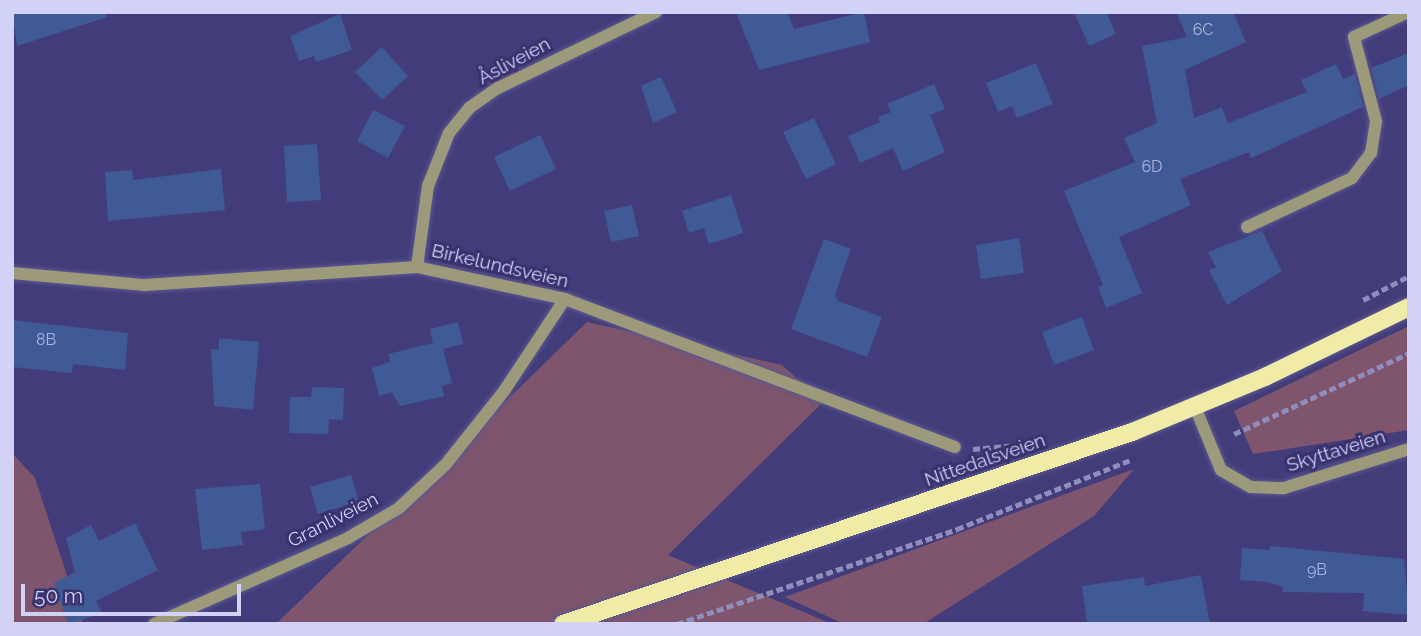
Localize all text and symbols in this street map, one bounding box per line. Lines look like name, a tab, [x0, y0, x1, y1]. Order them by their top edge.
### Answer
house number: 6C	[1193, 20, 1213, 40]
street label: Åsliveien	[474, 33, 554, 89]
house number: 6D	[1141, 157, 1163, 177]
street label: Birkelundsveien	[429, 239, 571, 293]
house number: 8B	[36, 330, 56, 350]
street label: Skyttaveien	[1284, 425, 1388, 477]
street label: Nittedalsveien	[922, 429, 1048, 491]
street label: Granliveien	[284, 488, 382, 552]
house number: 9B	[1307, 560, 1327, 580]
scale bar	[24, 570, 245, 614]
text: 50 m	[34, 583, 83, 608]

